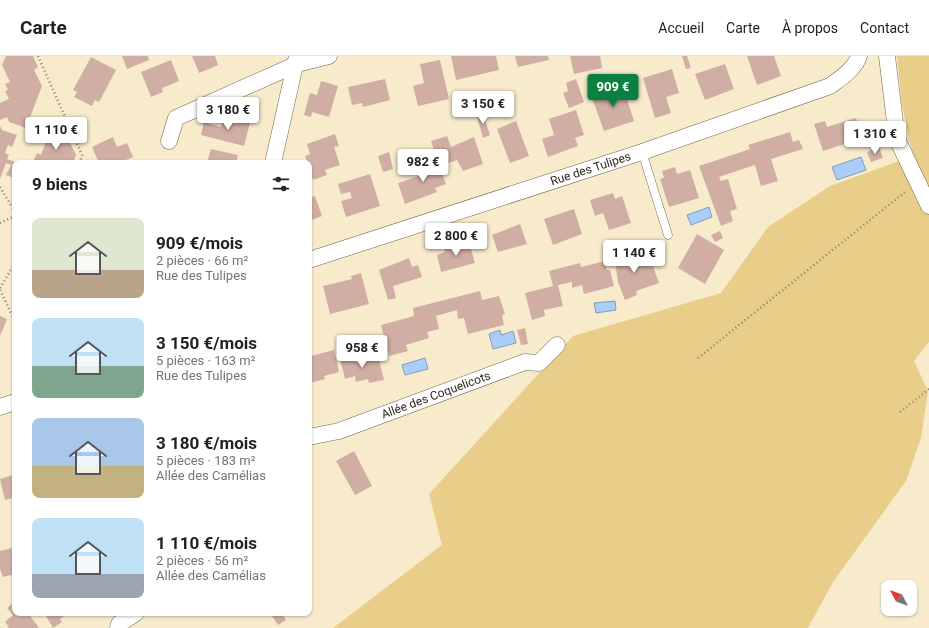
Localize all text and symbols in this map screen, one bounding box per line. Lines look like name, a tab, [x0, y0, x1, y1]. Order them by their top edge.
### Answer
text: Carte	[20, 16, 67, 39]
text: Accueil	[658, 20, 704, 36]
text: Carte	[726, 20, 760, 36]
text: À propos	[782, 20, 838, 36]
text: Contact	[860, 20, 909, 36]
pin: 909 €	[585, 74, 641, 108]
text: 909 €	[596, 79, 630, 94]
pin: 3 150 €	[446, 91, 520, 125]
text: 3 150 €	[461, 96, 505, 111]
pin: 3 180 €	[191, 97, 265, 131]
text: 3 180 €	[206, 102, 250, 117]
pin: 1 110 €	[19, 117, 93, 151]
pin: 1 310 €	[838, 121, 912, 155]
text: 1 110 €	[34, 122, 78, 137]
text: 1 310 €	[853, 126, 897, 141]
pin: 982 €	[395, 149, 451, 183]
street label: Rue des Tulipes	[548, 149, 633, 188]
text: 982 €	[406, 154, 440, 169]
icon: filters	[270, 173, 292, 195]
text: 9 biens	[32, 174, 87, 194]
pin: 2 800 €	[419, 223, 493, 257]
text: 2 800 €	[434, 228, 478, 243]
text: 909 €/mois	[156, 233, 243, 253]
icon: home	[64, 234, 112, 282]
pin: 1 140 €	[597, 240, 671, 274]
text: 1 140 €	[612, 245, 656, 260]
text: 2 pièces · 66 m²	[156, 253, 248, 268]
text: Rue des Tulipes	[156, 268, 247, 283]
text: 3 150 €/mois	[156, 333, 257, 353]
icon: home	[64, 334, 112, 382]
pin: 958 €	[334, 335, 390, 369]
text: 958 €	[345, 340, 379, 355]
text: 5 pièces · 163 m²	[156, 353, 255, 368]
text: Rue des Tulipes	[156, 368, 247, 383]
street label: Allée des Coquelicots	[379, 368, 492, 422]
text: 3 180 €/mois	[156, 433, 257, 453]
icon: home	[64, 434, 112, 482]
text: 5 pièces · 183 m²	[156, 453, 255, 468]
text: Allée des Camélias	[156, 468, 266, 483]
text: 1 110 €/mois	[156, 533, 257, 553]
icon: home	[64, 534, 112, 582]
text: 2 pièces · 56 m²	[156, 553, 248, 568]
text: Allée des Camélias	[156, 568, 266, 583]
north arrow	[881, 580, 917, 616]
map controls	[881, 580, 917, 616]

